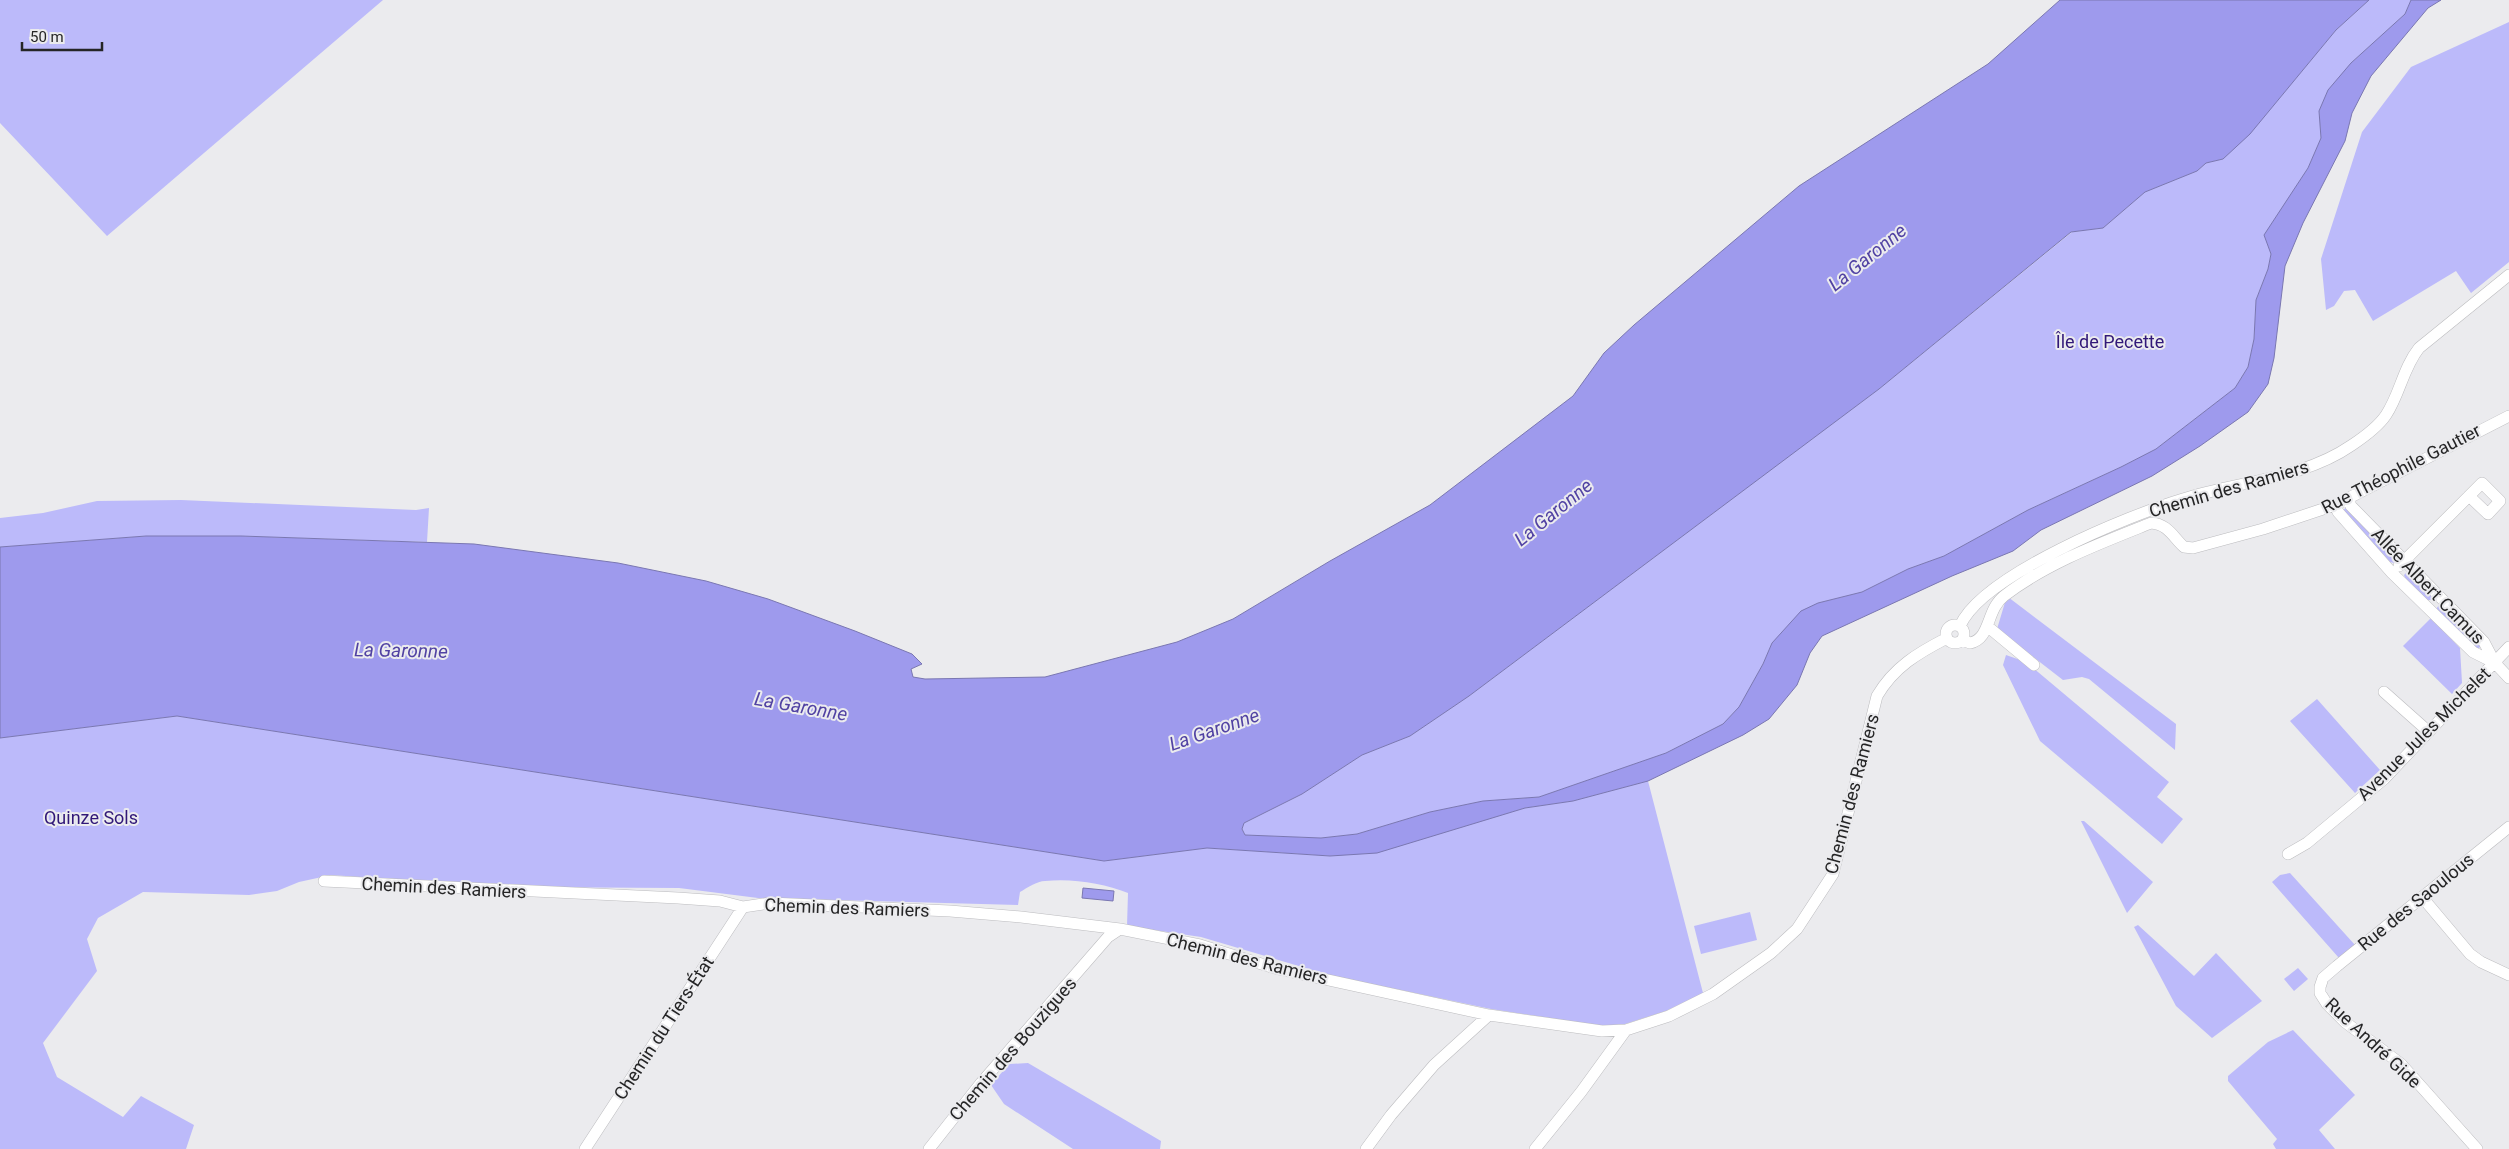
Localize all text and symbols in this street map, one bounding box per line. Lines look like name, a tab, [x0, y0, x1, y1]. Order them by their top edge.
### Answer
scale bar	[22, 20, 102, 52]
text: 50 m	[30, 28, 64, 46]
water label: La Garonne	[1824, 219, 1911, 296]
park label: Île de Pecette	[2055, 331, 2164, 352]
street label: Rue Théophile Gautier	[2318, 419, 2484, 518]
street label: Chemin des Ramiers	[2147, 456, 2311, 521]
water label: La Garonne	[1510, 474, 1597, 551]
street label: Allée Albert Camus	[2368, 523, 2489, 648]
water label: La Garonne	[354, 638, 448, 663]
street label: Avenue Jules Michelet	[2353, 663, 2495, 805]
water label: La Garonne	[753, 687, 849, 726]
water label: La Garonne	[1166, 703, 1263, 756]
street label: Chemin des Ramiers	[1820, 711, 1883, 876]
park label: Quinze Sols	[44, 807, 138, 828]
street label: Rue des Saoulous	[2354, 848, 2478, 955]
street label: Chemin des Ramiers	[361, 873, 527, 902]
street label: Chemin des Ramiers	[764, 894, 930, 921]
street label: Chemin des Ramiers	[1164, 928, 1330, 989]
street label: Chemin du Tiers-État	[609, 952, 718, 1103]
street label: Chemin des Bouzigues	[945, 973, 1081, 1125]
street label: Rue André Gide	[2321, 993, 2426, 1092]

